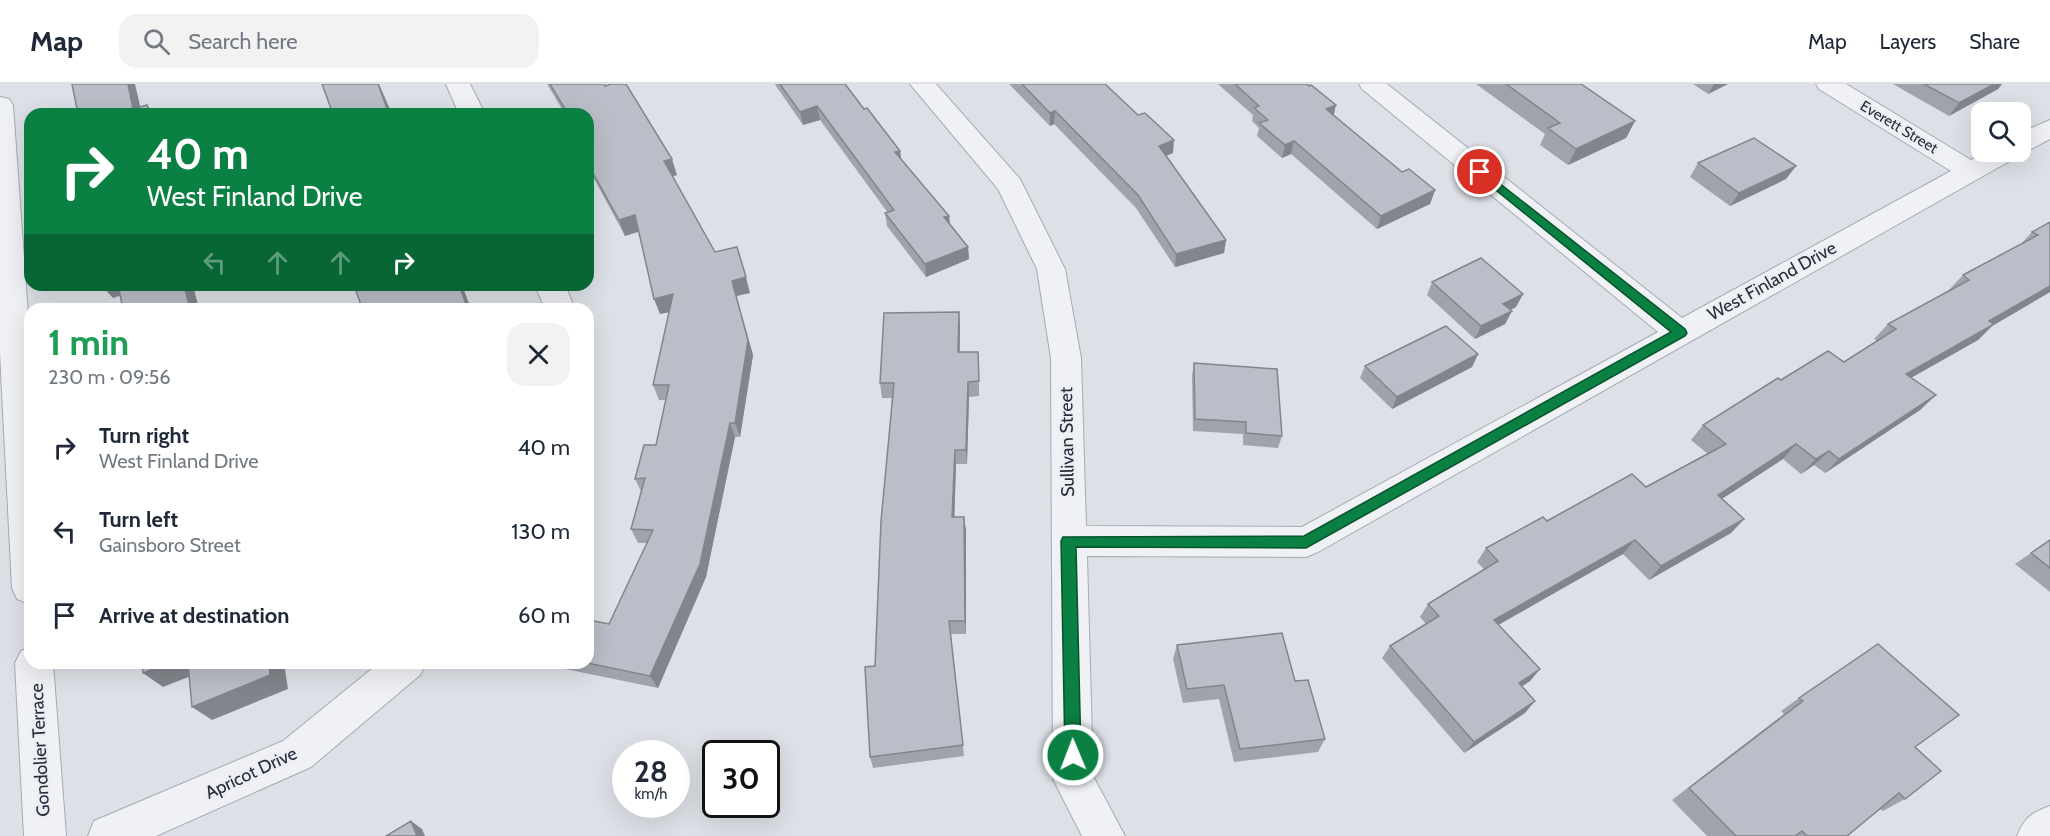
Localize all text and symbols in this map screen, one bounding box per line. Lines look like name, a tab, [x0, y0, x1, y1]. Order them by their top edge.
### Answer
search box	[119, 14, 539, 68]
text: Map	[30, 24, 83, 58]
icon: search	[140, 25, 173, 58]
text: Search here	[188, 28, 297, 55]
text: Map	[1808, 29, 1847, 54]
text: Layers	[1880, 29, 1936, 54]
text: Share	[1969, 29, 2020, 54]
street label: Everett Street	[1857, 97, 1941, 157]
map controls	[1971, 102, 2031, 162]
button: search	[1971, 102, 2031, 162]
text: 40 m	[147, 128, 249, 180]
icon: right	[48, 132, 126, 210]
pin	[1454, 146, 1505, 197]
icon: arrive	[1463, 155, 1496, 188]
text: West Finland Drive	[147, 180, 362, 213]
street label: West Finland Drive	[1704, 237, 1840, 325]
icon: left	[198, 246, 231, 279]
icon: ahead	[261, 246, 294, 279]
icon: ahead	[324, 246, 357, 279]
icon: right	[387, 246, 420, 279]
text: 1 min	[48, 320, 129, 364]
button: close	[507, 323, 570, 386]
text: 230 m · 09:56	[48, 365, 171, 389]
street label: Sullivan Street	[1055, 387, 1079, 497]
text: Turn right	[99, 422, 189, 449]
icon: right	[48, 431, 81, 464]
text: 40 m	[518, 434, 570, 461]
text: West Finland Drive	[99, 449, 259, 473]
text: Turn left	[99, 506, 178, 533]
icon: left	[48, 515, 81, 548]
text: 130 m	[511, 518, 570, 545]
text: Gainsboro Street	[99, 533, 241, 557]
icon: arrive	[48, 599, 81, 632]
text: Arrive at destination	[99, 602, 289, 629]
text: 60 m	[518, 602, 570, 629]
street label: Gondolier Terrace	[26, 683, 54, 817]
position arrow	[1041, 723, 1105, 787]
speed limit sign: 30	[702, 740, 780, 818]
street label: Apricot Drive	[202, 742, 300, 804]
text: 28	[634, 753, 668, 790]
text: km/h	[635, 785, 667, 803]

